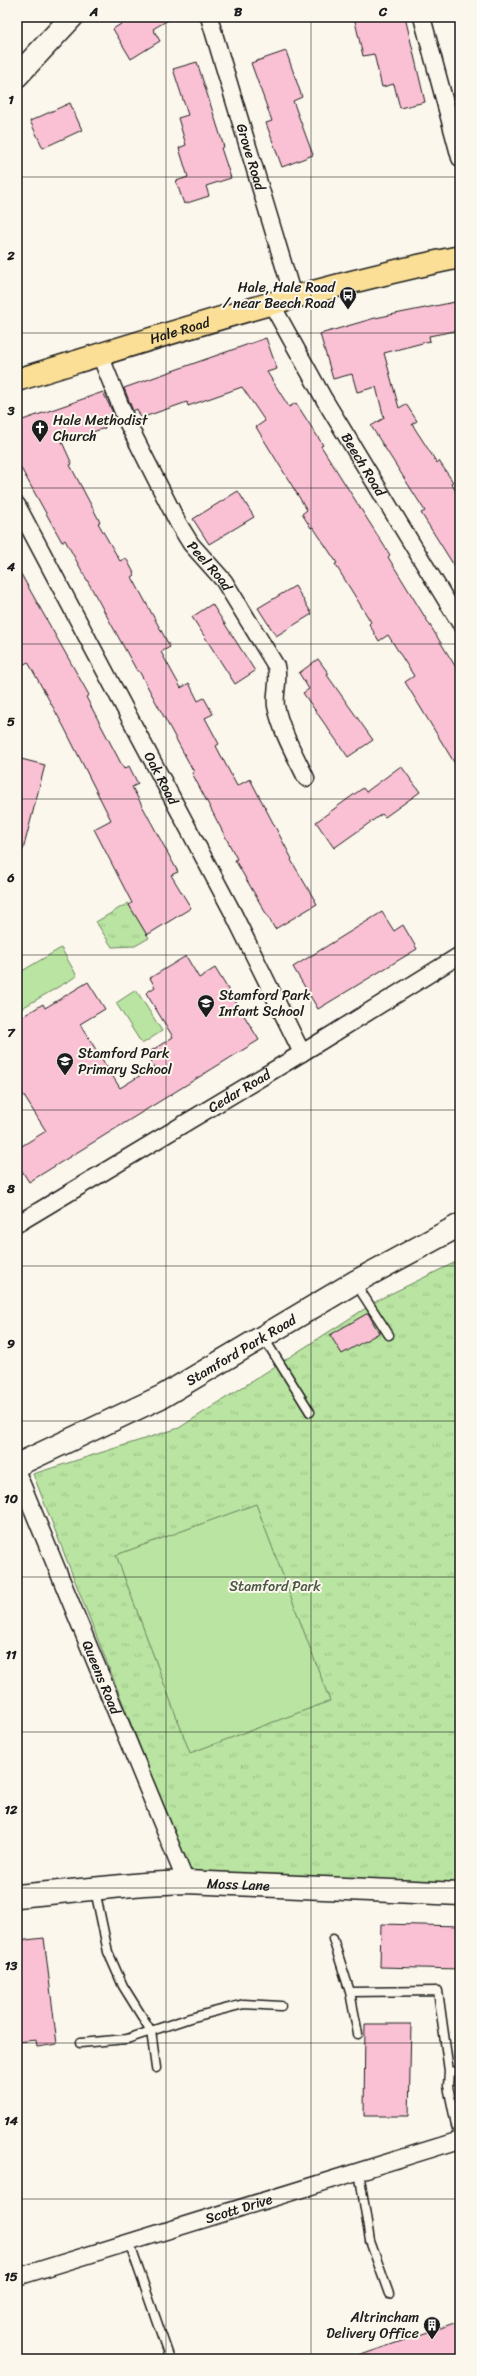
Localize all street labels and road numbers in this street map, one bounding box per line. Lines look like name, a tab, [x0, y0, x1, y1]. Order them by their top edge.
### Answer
street label: Grove Road	[229, 120, 273, 195]
street label: Hale Road	[147, 309, 214, 352]
street label: Beech Road	[334, 428, 393, 503]
street label: Peel Road	[180, 535, 240, 597]
street label: Oak Road	[137, 747, 186, 811]
street label: Cedar Road	[203, 1062, 277, 1120]
street label: Stamford Park Road	[181, 1307, 303, 1393]
street label: Queens Road	[75, 1637, 128, 1720]
street label: Moss Lane	[206, 1871, 271, 1899]
street label: Scott Drive	[202, 2187, 276, 2231]

